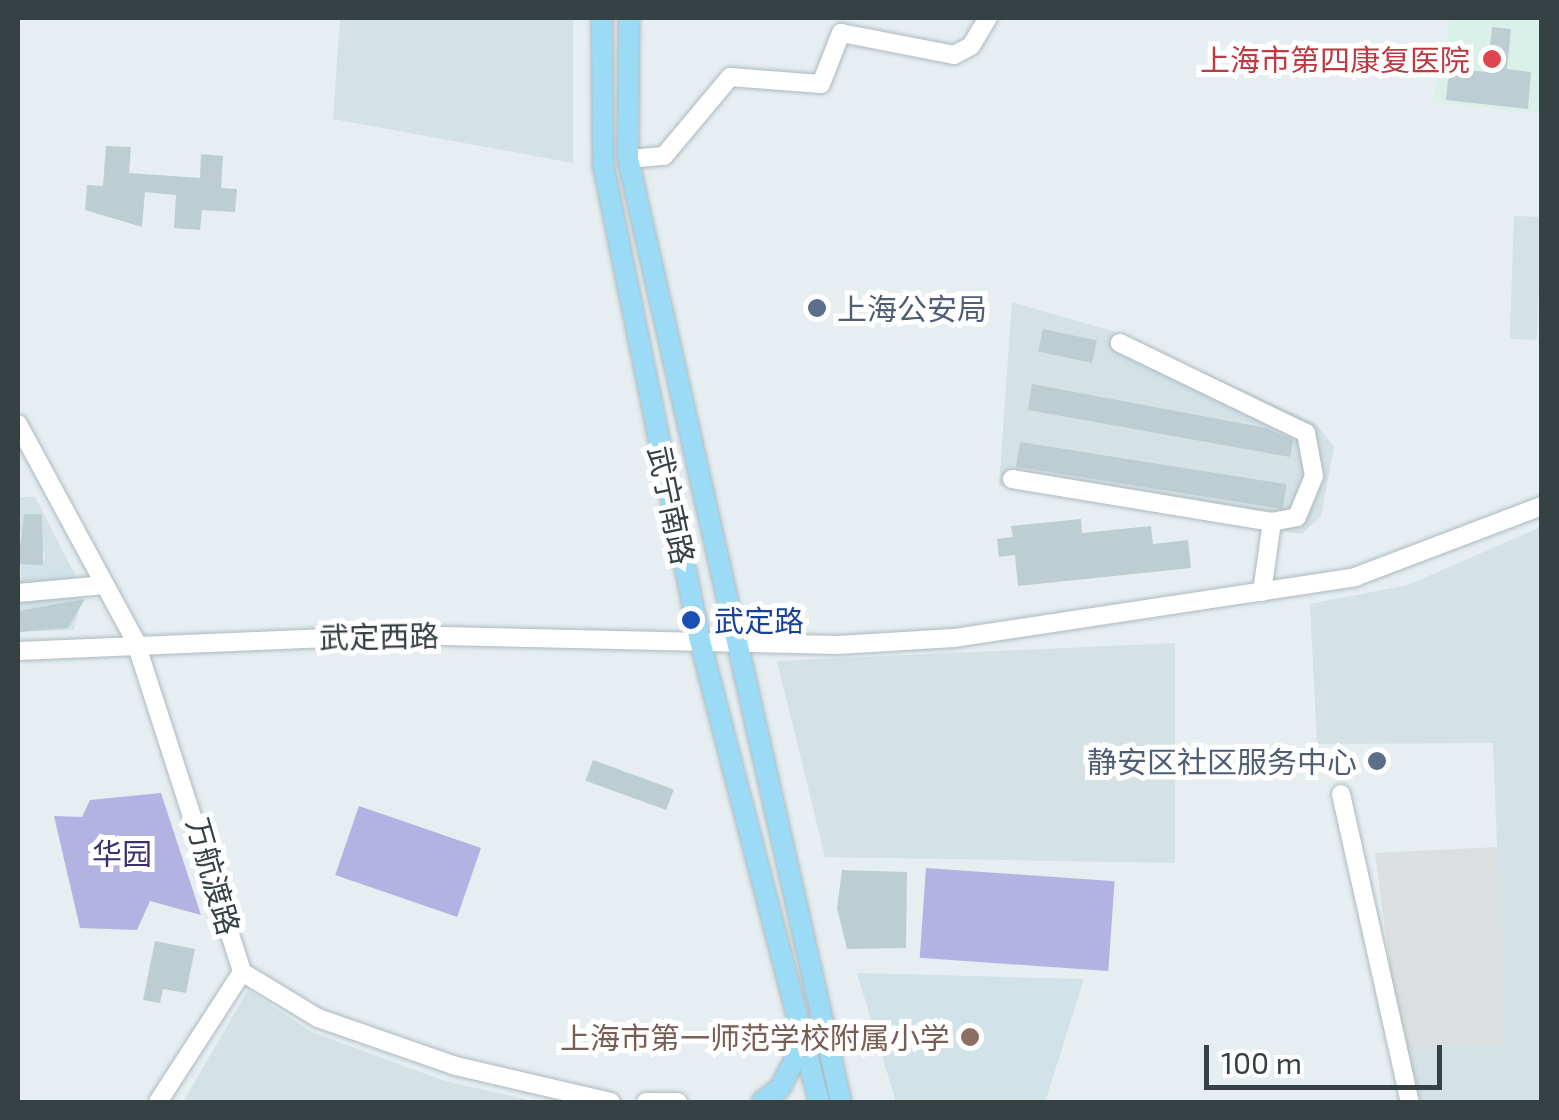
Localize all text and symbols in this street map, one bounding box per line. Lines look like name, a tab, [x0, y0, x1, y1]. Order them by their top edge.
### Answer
place label: 上海市第四康复医院	[1200, 41, 1470, 77]
marker: 上海市第四康复医院	[1479, 46, 1505, 72]
place label: 上海公安局	[837, 290, 987, 326]
marker: 上海公安局	[806, 297, 828, 319]
street label: 武宁南路	[642, 443, 702, 567]
place label: 武定路	[714, 602, 804, 638]
marker: 武定路	[678, 607, 704, 633]
street label: 武定西路	[319, 617, 439, 655]
place label: 静安区社区服务中心	[1087, 743, 1357, 779]
marker: 静安区社区服务中心	[1366, 750, 1388, 772]
street label: 万航渡路	[180, 813, 248, 939]
park label: 华园	[92, 835, 152, 871]
place label: 上海市第一师范学校附属小学	[560, 1019, 950, 1055]
scale bar	[1209, 1025, 1446, 1087]
marker: 上海市第一师范学校附属小学	[959, 1026, 981, 1048]
text: 100 m	[1221, 1044, 1302, 1080]

